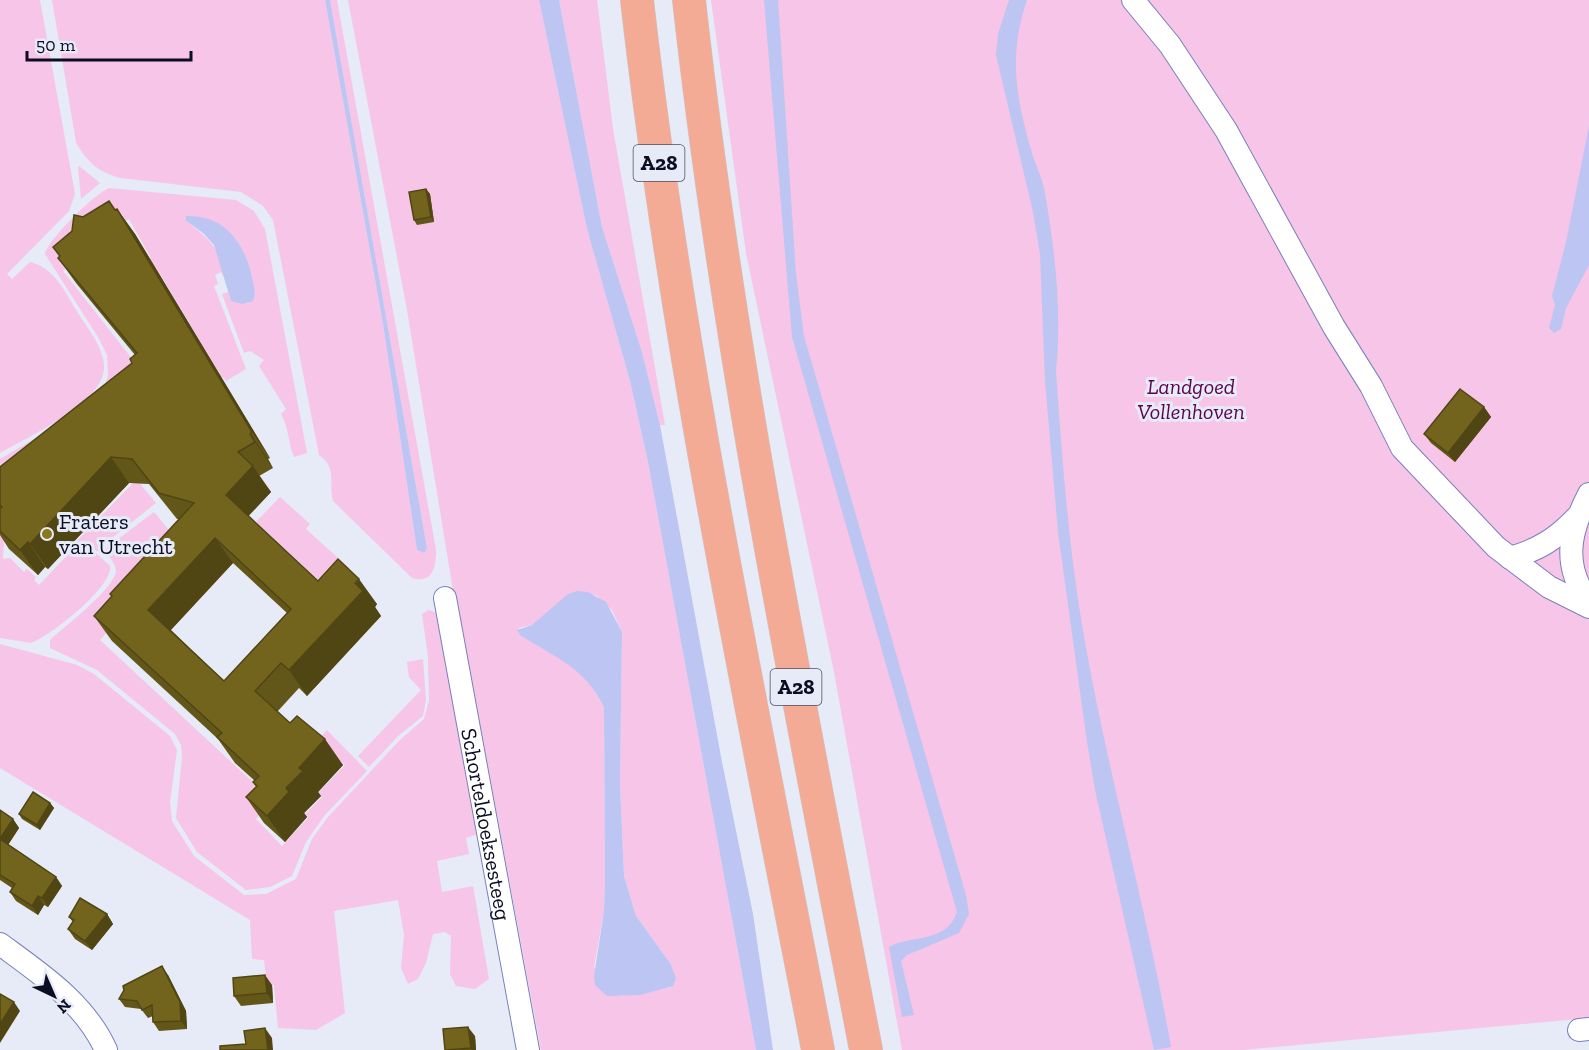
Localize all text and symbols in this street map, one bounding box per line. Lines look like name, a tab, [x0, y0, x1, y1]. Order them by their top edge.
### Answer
scale bar	[27, 24, 190, 62]
text: 50 m	[36, 34, 76, 56]
road number: A28	[634, 145, 684, 181]
park label: Landgoed Vollenhoven	[1137, 373, 1245, 425]
place label: Fraters van Utrecht	[59, 508, 173, 560]
marker: Fraters van Utrecht	[40, 527, 54, 541]
road number: A28	[770, 669, 822, 705]
street label: Schorteldoeksesteeg	[455, 726, 517, 923]
north arrow	[24, 966, 84, 1026]
text: N	[53, 995, 75, 1017]

